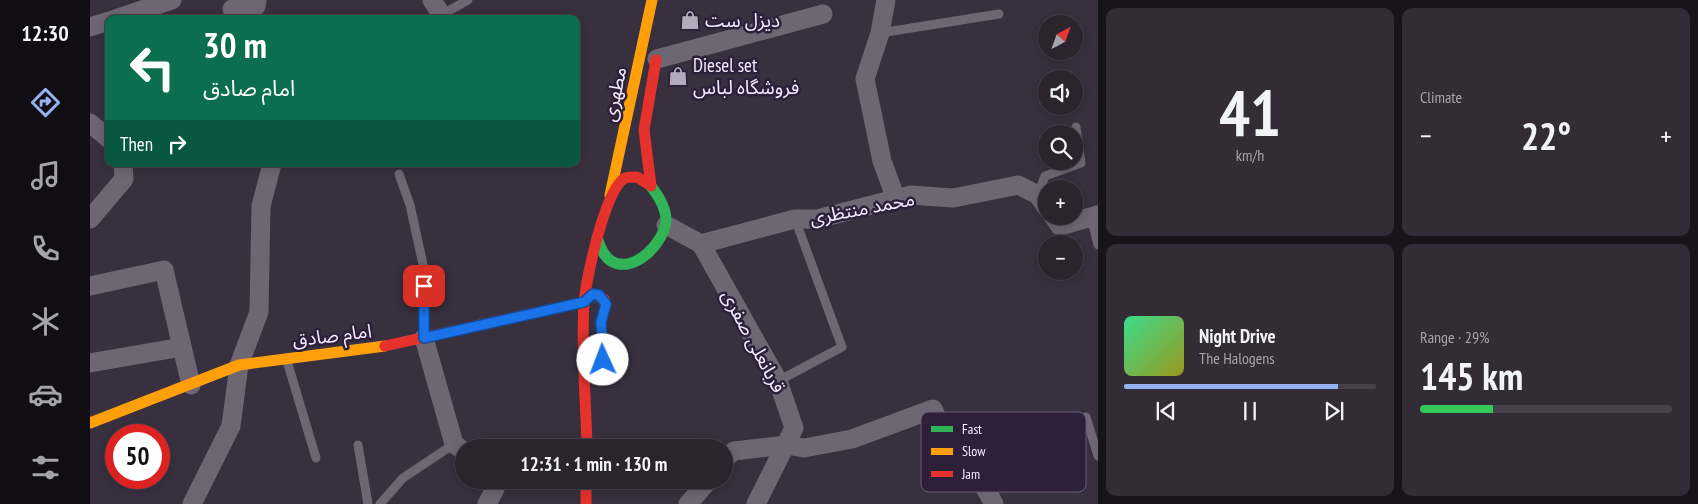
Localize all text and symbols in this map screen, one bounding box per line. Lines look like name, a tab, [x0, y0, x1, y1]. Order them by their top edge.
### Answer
place label: دیزل ست	[705, 8, 780, 32]
shop icon: دیزل ست	[679, 9, 701, 31]
north arrow	[1038, 15, 1082, 60]
map controls	[1038, 15, 1083, 280]
text: 12:30	[21, 19, 69, 47]
text: 30 m	[203, 22, 267, 68]
icon: left	[120, 35, 185, 100]
place label: Diesel set فروشگاه لباس	[693, 53, 799, 99]
street label: مطهری	[597, 65, 631, 123]
shop icon: Diesel set فروشگاه لباس	[667, 65, 689, 87]
button: sound	[1038, 70, 1083, 115]
text: 41	[1219, 70, 1281, 154]
text: امام صادق	[203, 74, 295, 102]
icon: directions	[28, 85, 63, 120]
text: Climate	[1420, 87, 1462, 107]
text: 22°	[1521, 111, 1571, 160]
text: −	[1420, 117, 1432, 154]
text: +	[1660, 117, 1672, 154]
button: search	[1038, 125, 1083, 170]
icon: right	[163, 130, 191, 158]
text: Then	[120, 132, 153, 156]
text: km/h	[1236, 145, 1264, 165]
icon: music	[28, 158, 63, 193]
button: +	[1038, 180, 1083, 225]
street label: محمد منتظری	[808, 186, 916, 230]
icon: phone	[28, 231, 63, 266]
button: −	[1038, 235, 1083, 280]
pin	[403, 265, 445, 307]
icon: arrive	[410, 272, 438, 300]
street label: قربانعلی صفری	[717, 285, 791, 397]
icon: climate	[28, 304, 63, 339]
street label: امام صادق	[291, 318, 373, 355]
text: Night Drive	[1199, 324, 1276, 348]
text: Range · 29%	[1420, 327, 1489, 347]
position arrow	[576, 333, 628, 385]
text: The Halogens	[1199, 348, 1275, 368]
text: 145 km	[1420, 351, 1523, 400]
icon: car	[28, 377, 63, 412]
icon: previous	[1152, 397, 1180, 425]
icon: pause	[1236, 397, 1264, 425]
icon: next	[1320, 397, 1348, 425]
legend	[921, 412, 1086, 492]
text: Fast	[962, 420, 982, 438]
speed limit sign: 50	[105, 424, 170, 489]
text: Slow	[962, 442, 986, 460]
icon: filters	[28, 450, 63, 485]
text: 12:31 · 1 min · 130 m	[521, 452, 667, 476]
text: Jam	[961, 465, 980, 483]

